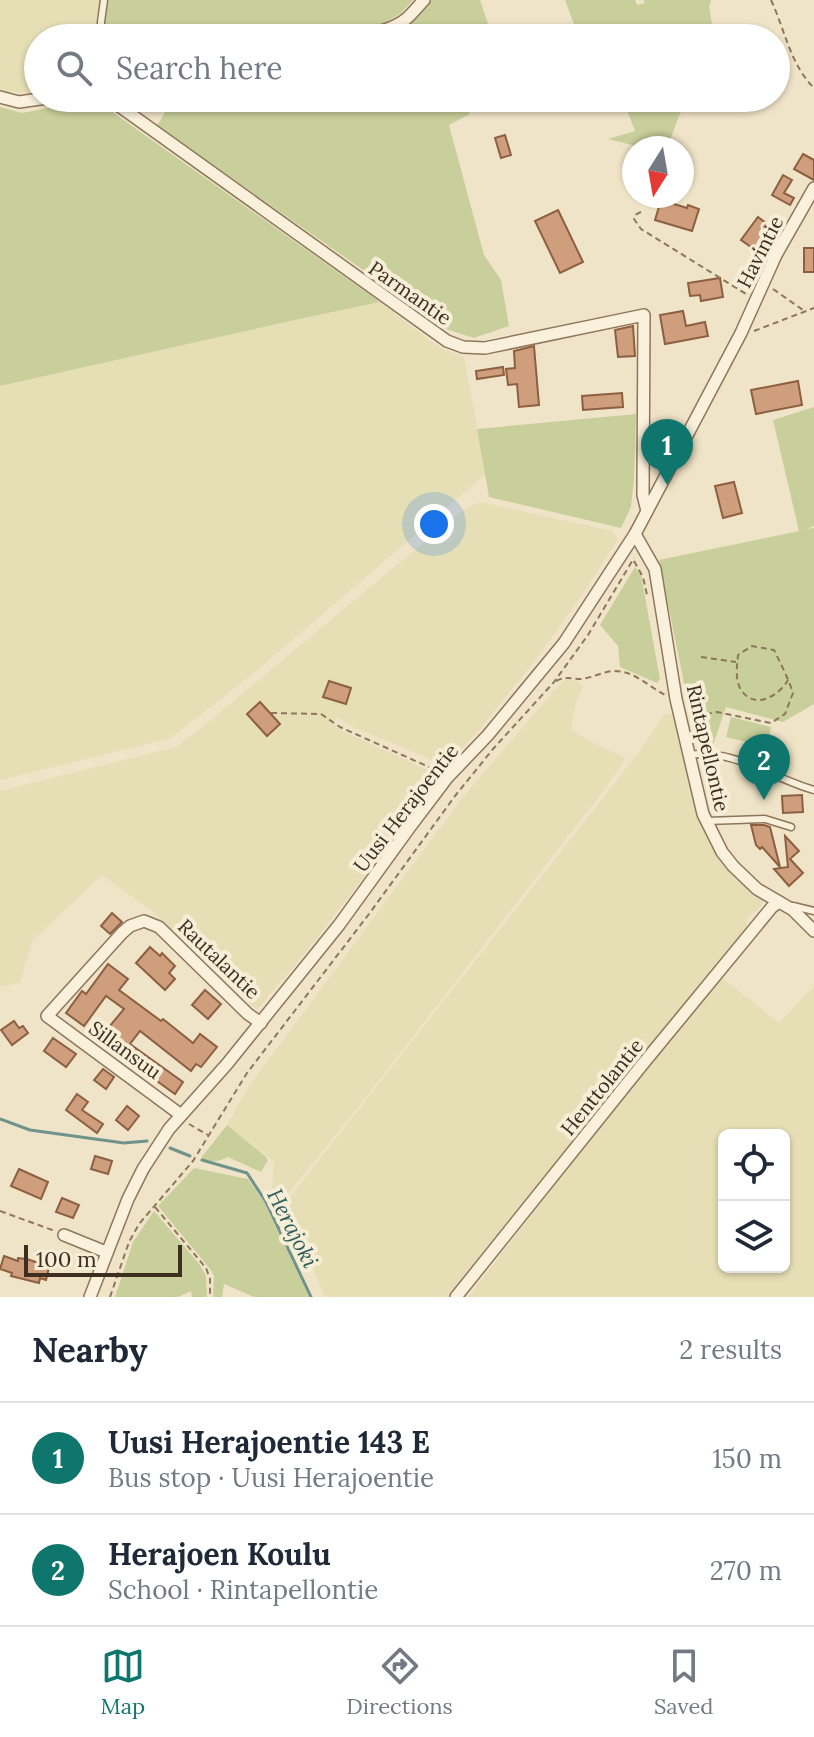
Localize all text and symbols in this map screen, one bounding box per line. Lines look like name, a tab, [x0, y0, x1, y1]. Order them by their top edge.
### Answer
search box	[24, 24, 790, 112]
icon: search	[52, 46, 96, 90]
text: Search here	[116, 49, 283, 87]
north arrow	[622, 136, 694, 208]
street label: Havintie	[731, 211, 788, 292]
street label: Parmantie	[364, 255, 457, 330]
pin: 1	[641, 419, 693, 485]
your location	[414, 504, 454, 544]
street label: Rintapellontie	[682, 682, 735, 814]
pin: 2	[738, 734, 790, 800]
street label: Uusi Herajoentie	[348, 738, 464, 877]
street label: Rautalantie	[173, 913, 266, 1004]
street label: Sillansuu	[84, 1015, 166, 1084]
street label: Henttolantie	[555, 1033, 648, 1140]
map controls	[718, 1129, 790, 1273]
button: locate	[718, 1129, 790, 1201]
water label: Herajoki	[261, 1184, 325, 1272]
button: layers	[718, 1201, 790, 1273]
scale bar	[24, 1241, 182, 1277]
text: 100 m	[36, 1245, 97, 1273]
text: Nearby	[32, 1328, 148, 1371]
text: 2 results	[679, 1333, 782, 1366]
text: Uusi Herajoentie 143 E	[108, 1423, 430, 1461]
text: 1	[53, 1442, 63, 1475]
text: 150 m	[712, 1442, 782, 1475]
text: Bus stop · Uusi Herajoentie	[108, 1461, 434, 1494]
text: Herajoen Koulu	[108, 1535, 331, 1573]
text: 2	[51, 1554, 65, 1587]
text: 270 m	[710, 1554, 782, 1587]
text: School · Rintapellontie	[108, 1573, 378, 1606]
tab: Map	[101, 1644, 145, 1720]
tab: Directions	[346, 1644, 453, 1720]
tab: Saved	[654, 1644, 713, 1720]

